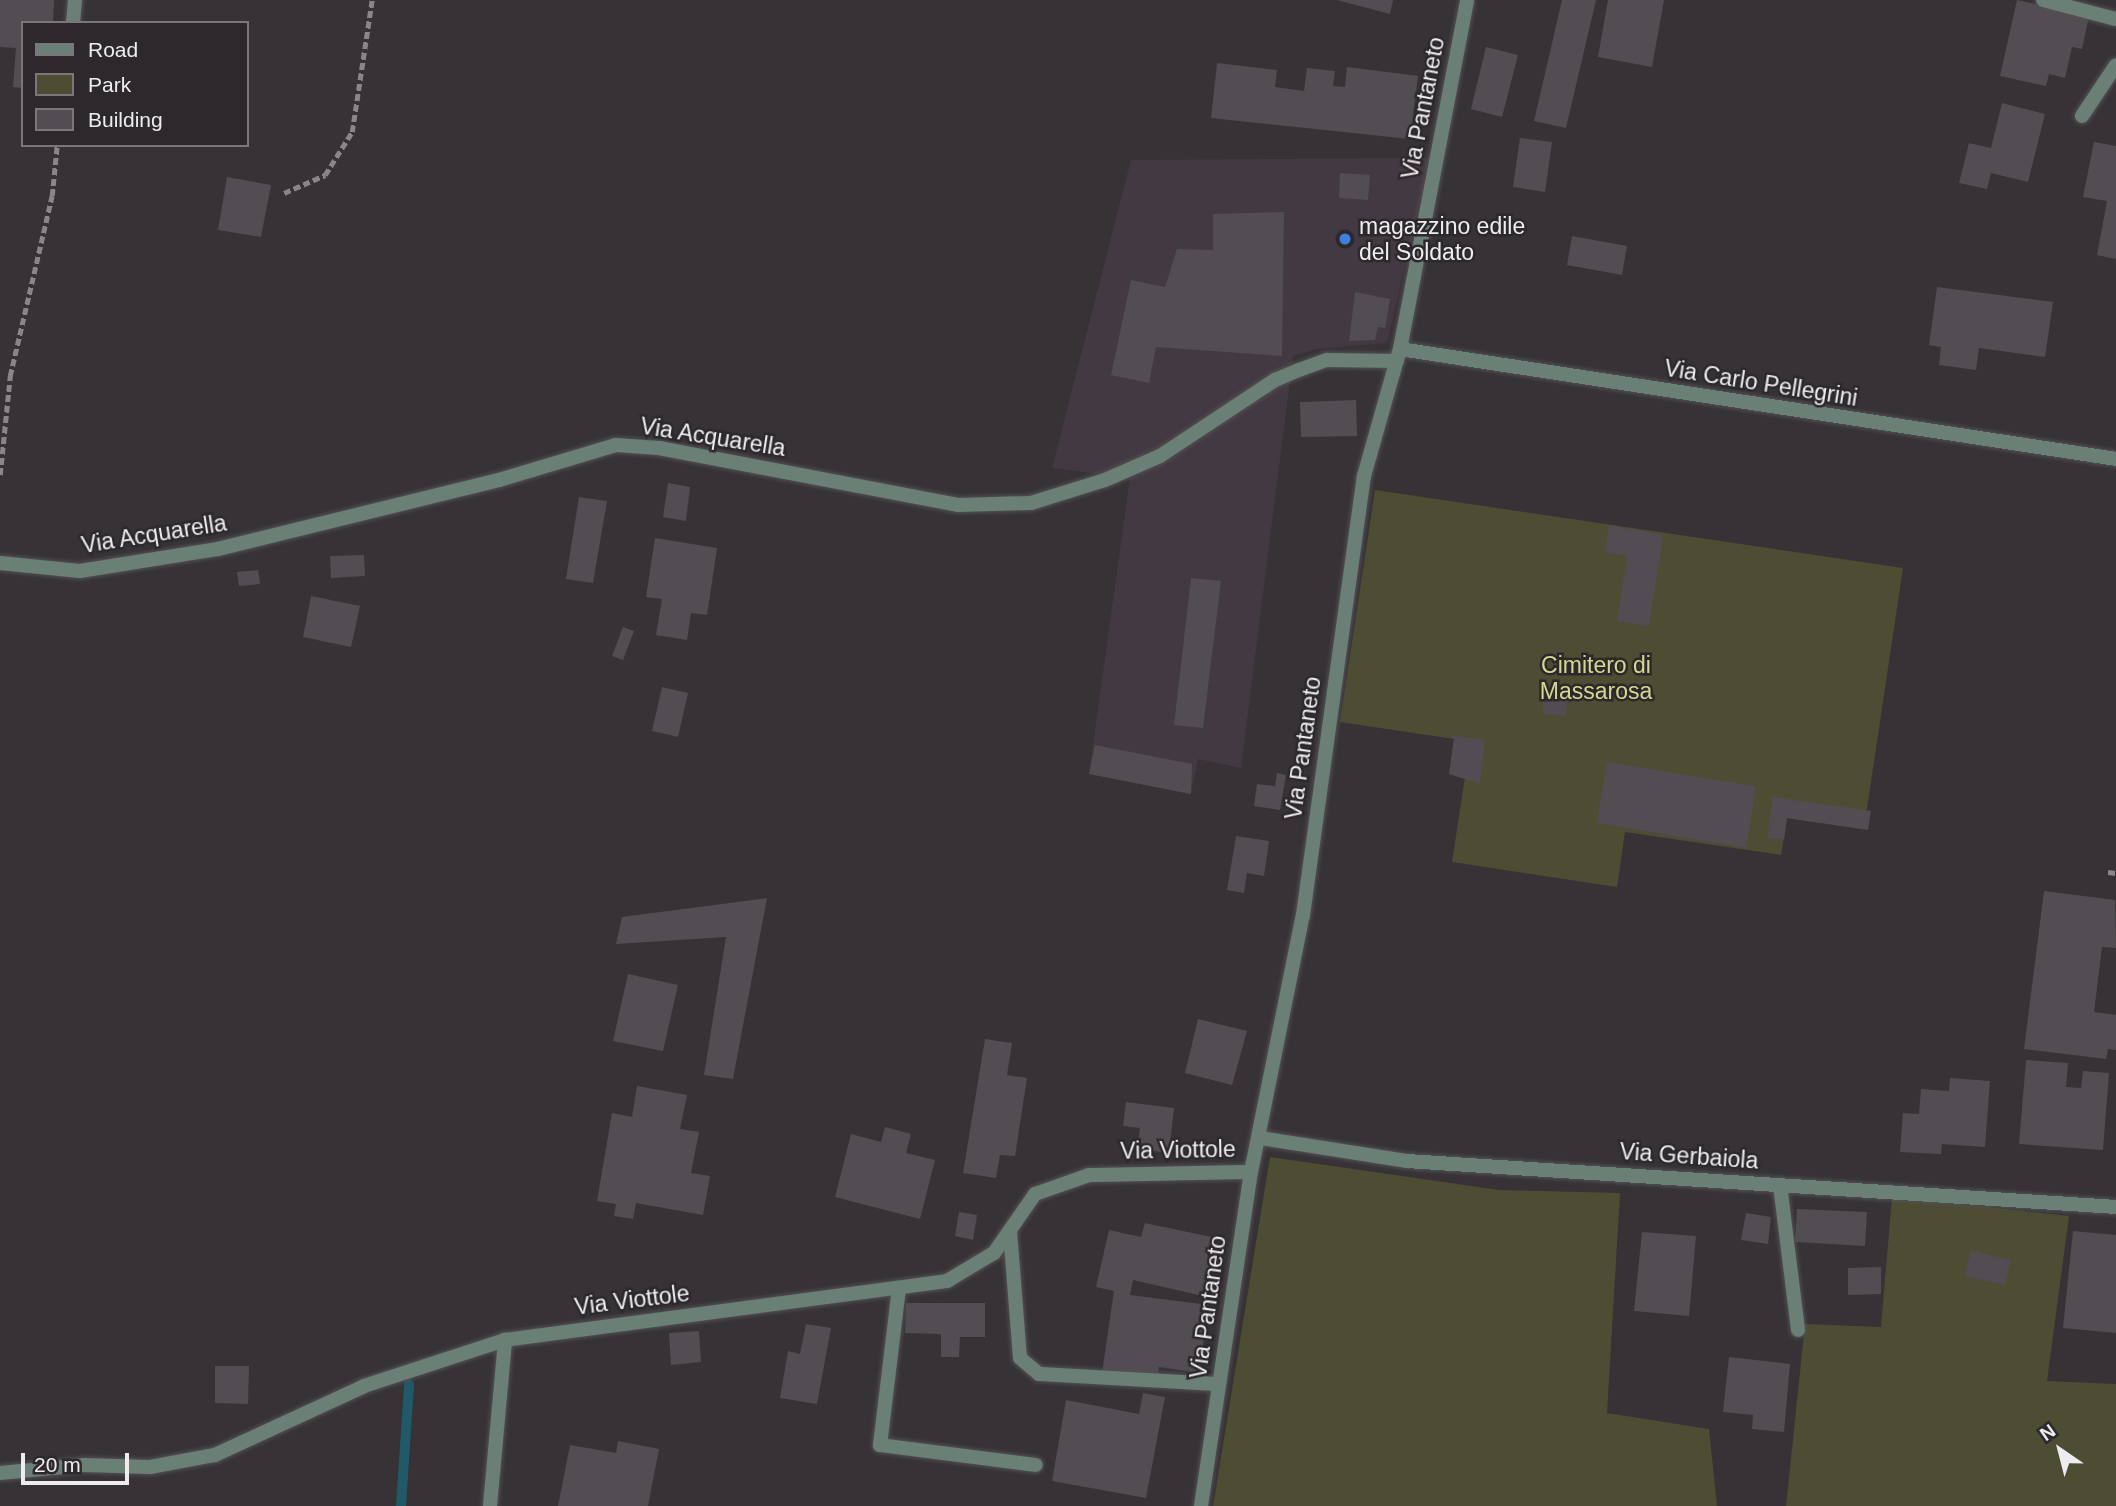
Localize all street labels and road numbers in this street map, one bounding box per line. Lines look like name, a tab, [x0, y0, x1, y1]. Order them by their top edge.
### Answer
street label: Via Pantaneto	[1396, 35, 1450, 181]
street label: Via Carlo Pellegrini	[1662, 354, 1860, 412]
street label: Via Acquarella	[638, 412, 788, 462]
street label: Via Acquarella	[79, 509, 229, 559]
street label: Via Pantaneto	[1279, 675, 1327, 821]
street label: Via Viottole	[1120, 1135, 1236, 1165]
street label: Via Gerbaiola	[1619, 1137, 1759, 1175]
street label: Via Pantaneto	[1184, 1234, 1232, 1380]
street label: Via Viottole	[573, 1279, 691, 1321]

